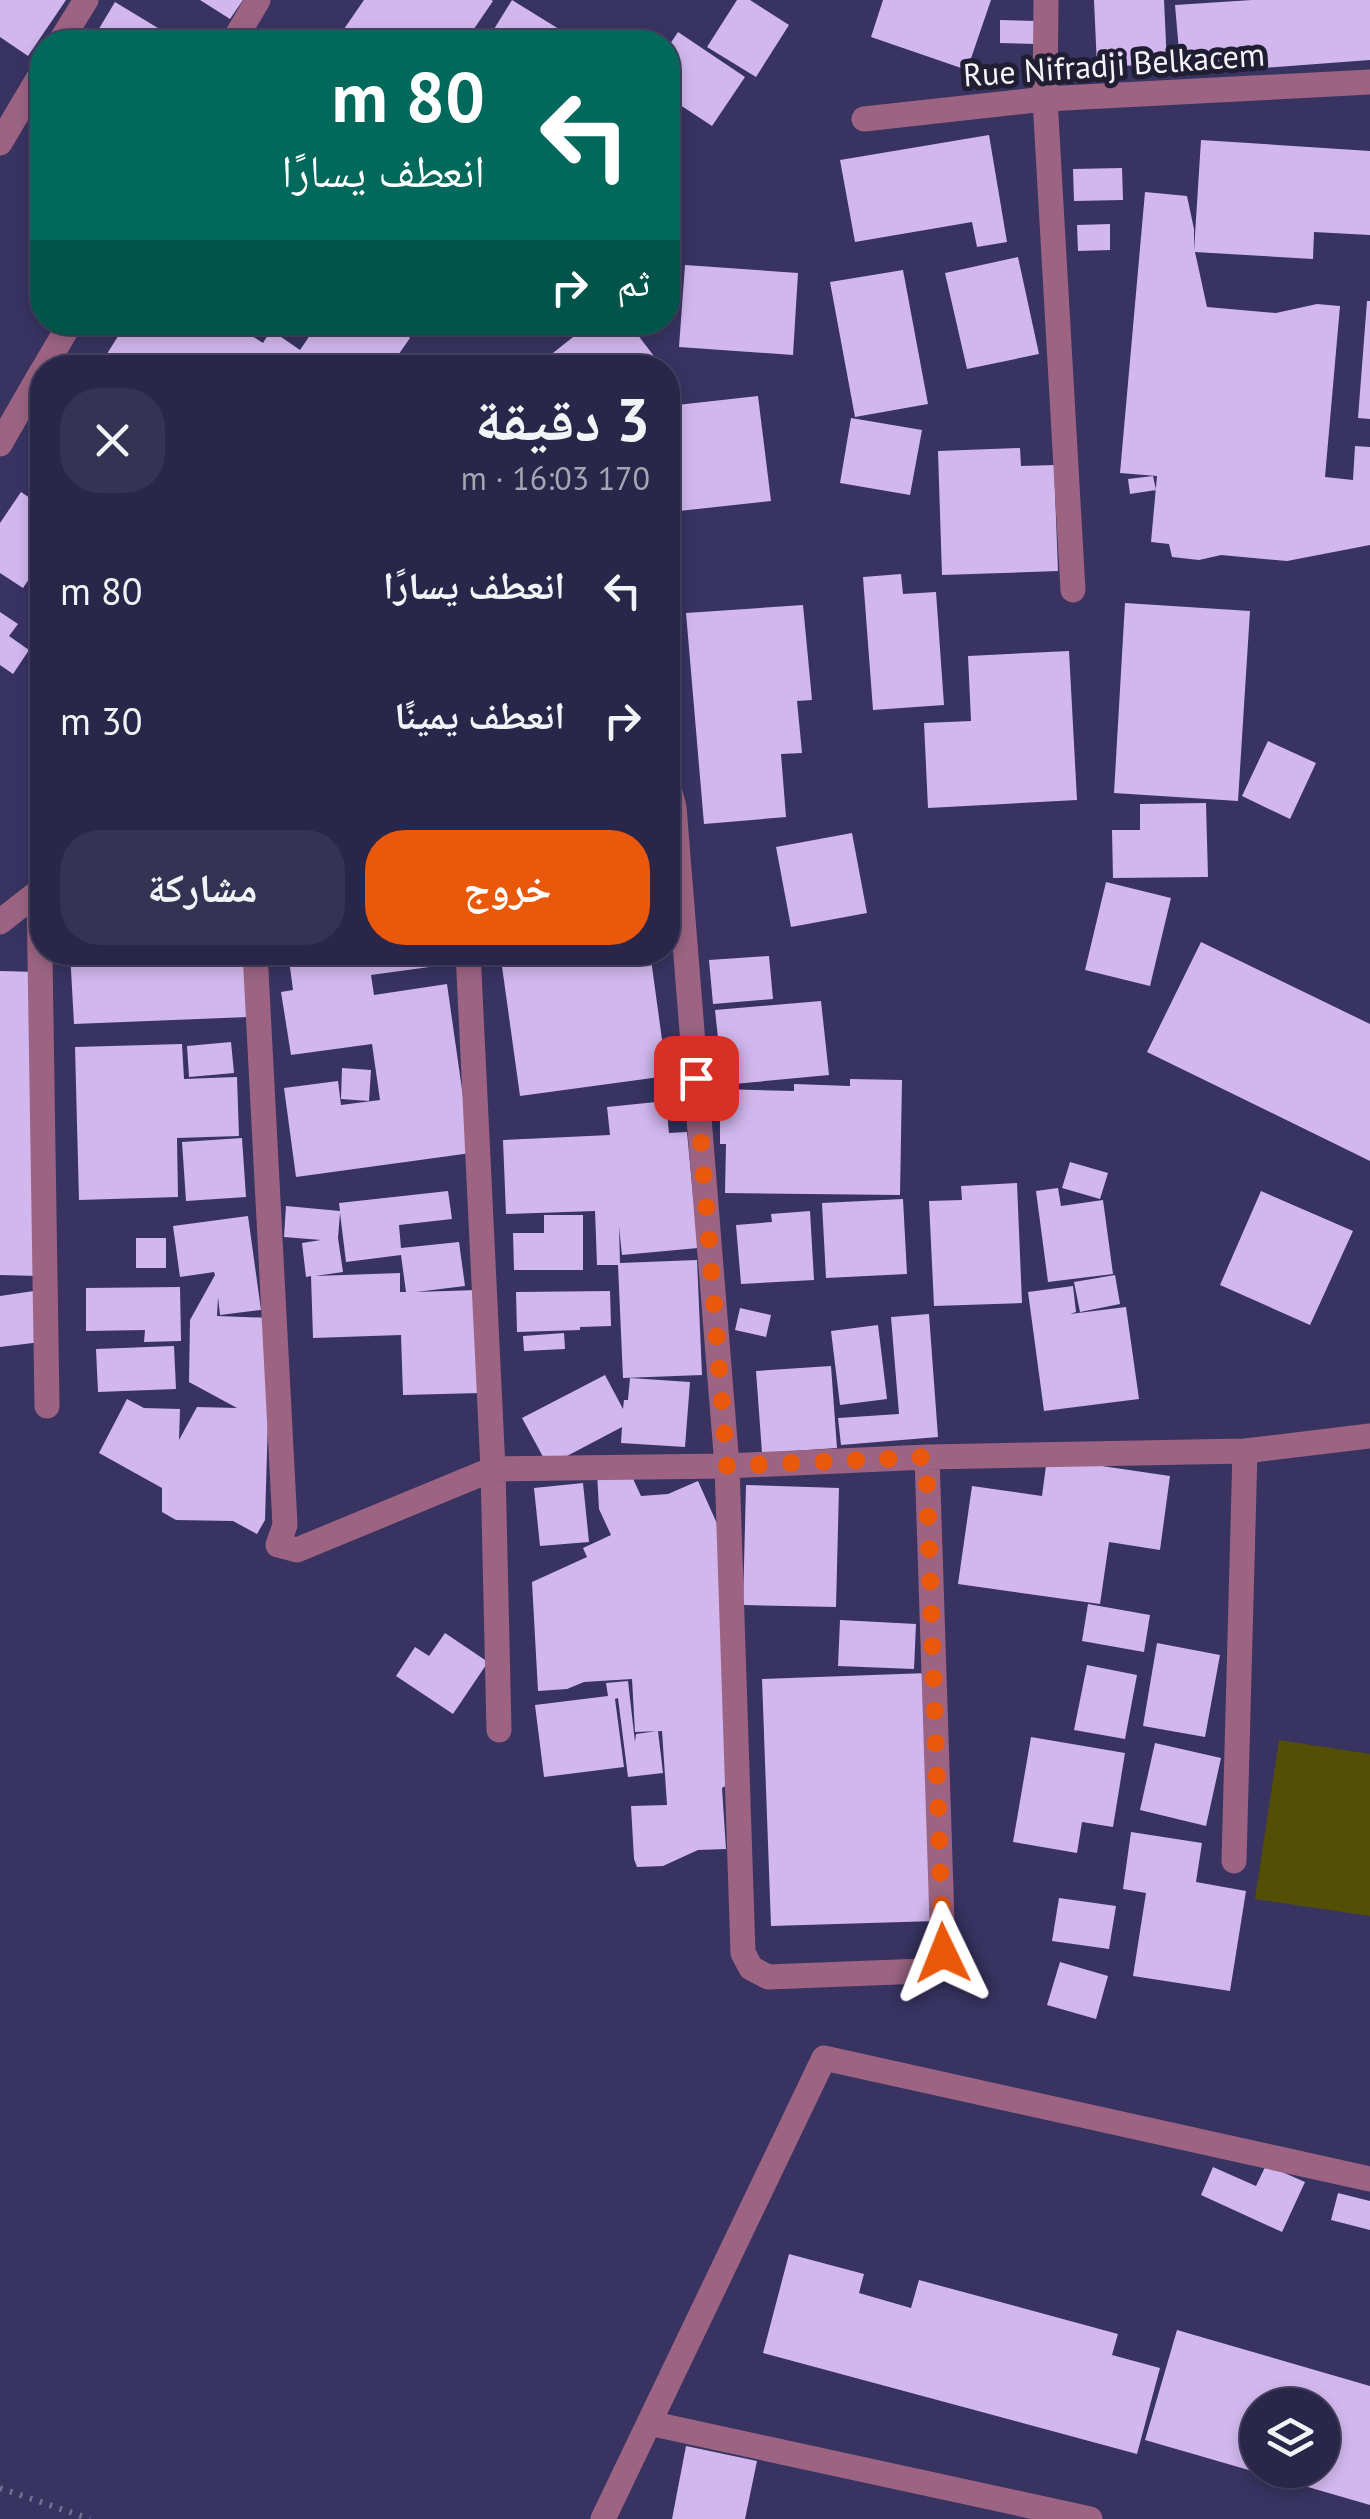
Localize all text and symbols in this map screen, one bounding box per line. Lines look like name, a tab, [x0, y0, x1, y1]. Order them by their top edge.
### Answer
street label: Rue Nifradji Belkacem	[962, 33, 1266, 95]
text: 80 m	[332, 51, 485, 141]
icon: left	[520, 70, 650, 200]
text: انعطف يسارًا	[281, 141, 485, 199]
text: ثم	[617, 257, 650, 306]
icon: right	[542, 260, 597, 315]
text: 3 دقيقة	[475, 380, 650, 458]
button: close	[60, 388, 165, 493]
text: 170 m · 16:03	[461, 457, 650, 499]
text: انعطف يسارًا	[383, 560, 565, 609]
icon: left	[595, 563, 650, 618]
text: 80 m	[60, 566, 142, 615]
text: انعطف يمينًا	[394, 690, 565, 739]
icon: right	[595, 693, 650, 748]
text: 30 m	[60, 696, 142, 745]
button: مشاركة	[60, 830, 345, 945]
button: خروج	[365, 830, 650, 945]
pin	[654, 1036, 739, 1121]
icon: arrive	[669, 1051, 724, 1106]
position arrow	[891, 1901, 995, 2005]
map controls	[1240, 2388, 1340, 2488]
button: layers	[1240, 2388, 1340, 2488]

